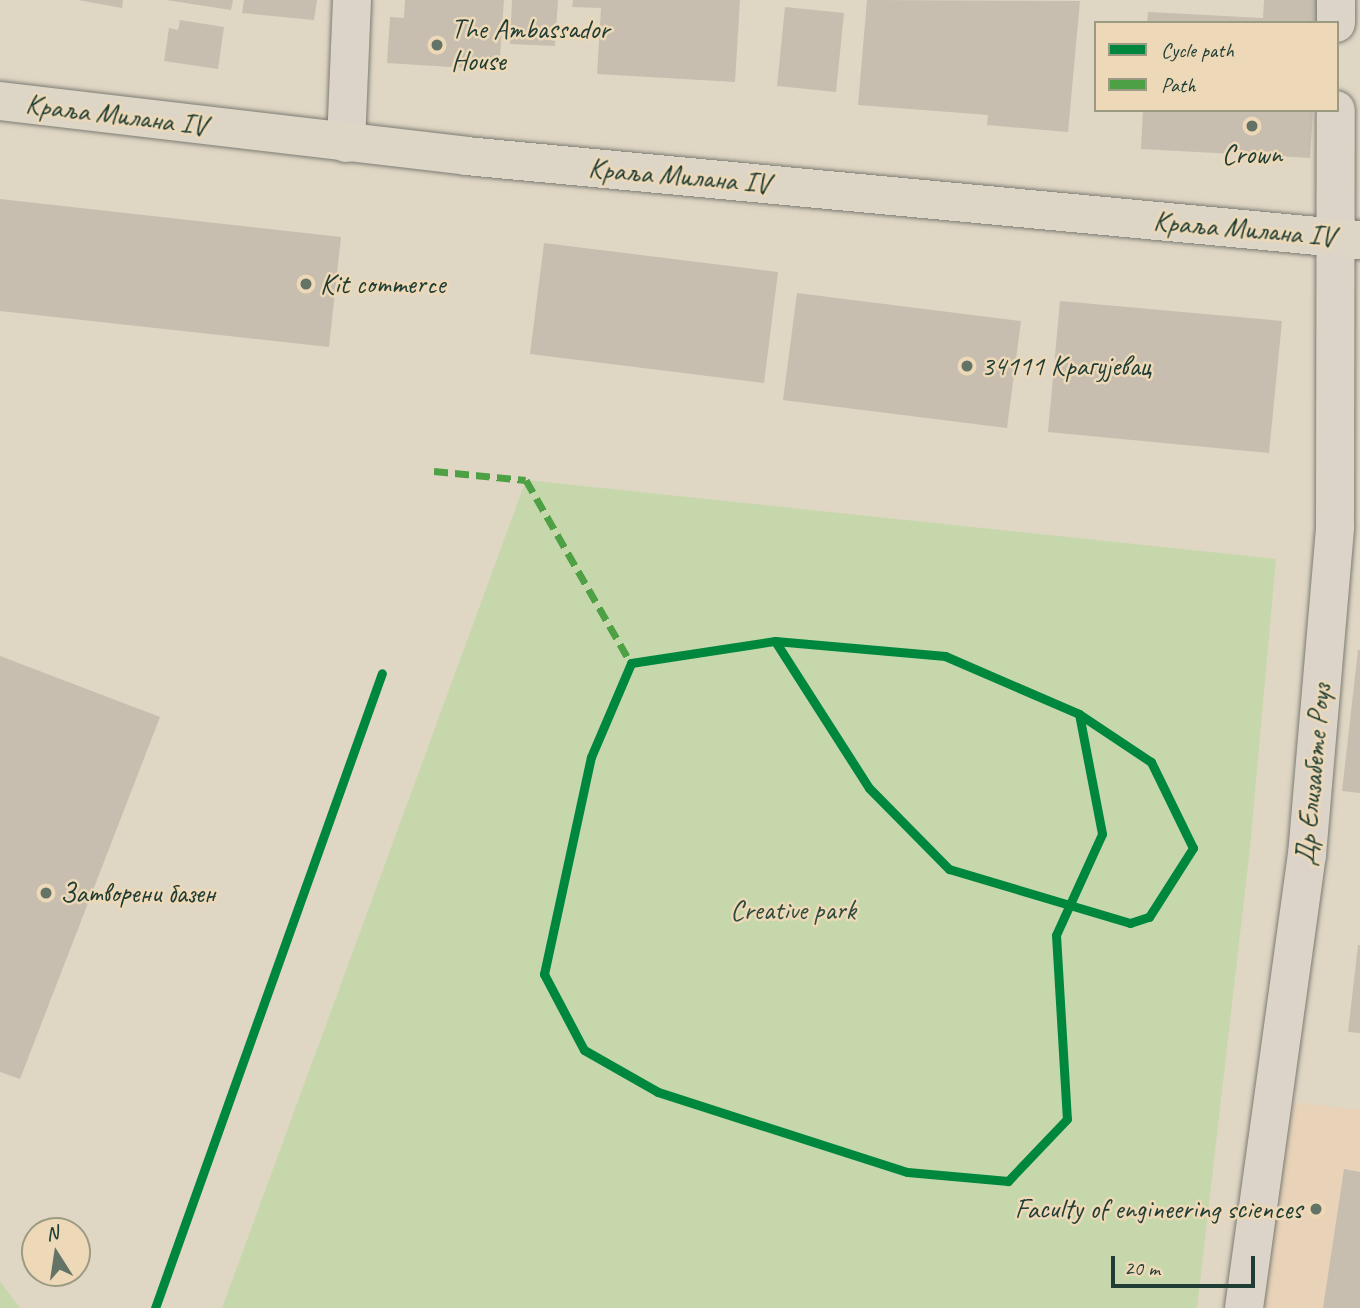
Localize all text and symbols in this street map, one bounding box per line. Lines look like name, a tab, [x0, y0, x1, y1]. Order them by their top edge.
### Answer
place label: The Ambassador House	[451, 12, 609, 78]
legend	[1094, 21, 1339, 112]
marker: The Ambassador House	[429, 37, 445, 53]
text: Cycle path	[1161, 37, 1234, 63]
text: Path	[1161, 72, 1196, 98]
street label: Краља Милана IV	[25, 87, 207, 143]
marker: Crown	[1244, 118, 1260, 134]
place label: Crown	[1222, 137, 1282, 171]
street label: Краља Милана IV	[589, 151, 769, 201]
street label: Краља Милана IV	[1154, 204, 1334, 254]
place label: Kit commerce	[320, 267, 446, 301]
marker: Kit commerce	[298, 276, 314, 292]
place label: 34111 Крагујевац	[981, 349, 1150, 383]
marker: 34111 Крагујевац	[959, 358, 975, 374]
street label: Др Елизабете Роуз	[1288, 684, 1338, 866]
place label: Затворени базен	[60, 876, 218, 910]
marker: Затворени базен	[38, 885, 54, 901]
park label: Creative park	[730, 893, 856, 927]
place label: Faculty of engineering sciences	[1015, 1192, 1302, 1226]
marker: Faculty of engineering sciences	[1308, 1201, 1324, 1217]
north arrow	[21, 1217, 91, 1287]
text: N	[44, 1220, 60, 1246]
scale bar	[1115, 1242, 1258, 1286]
text: 20 m	[1124, 1255, 1160, 1281]

